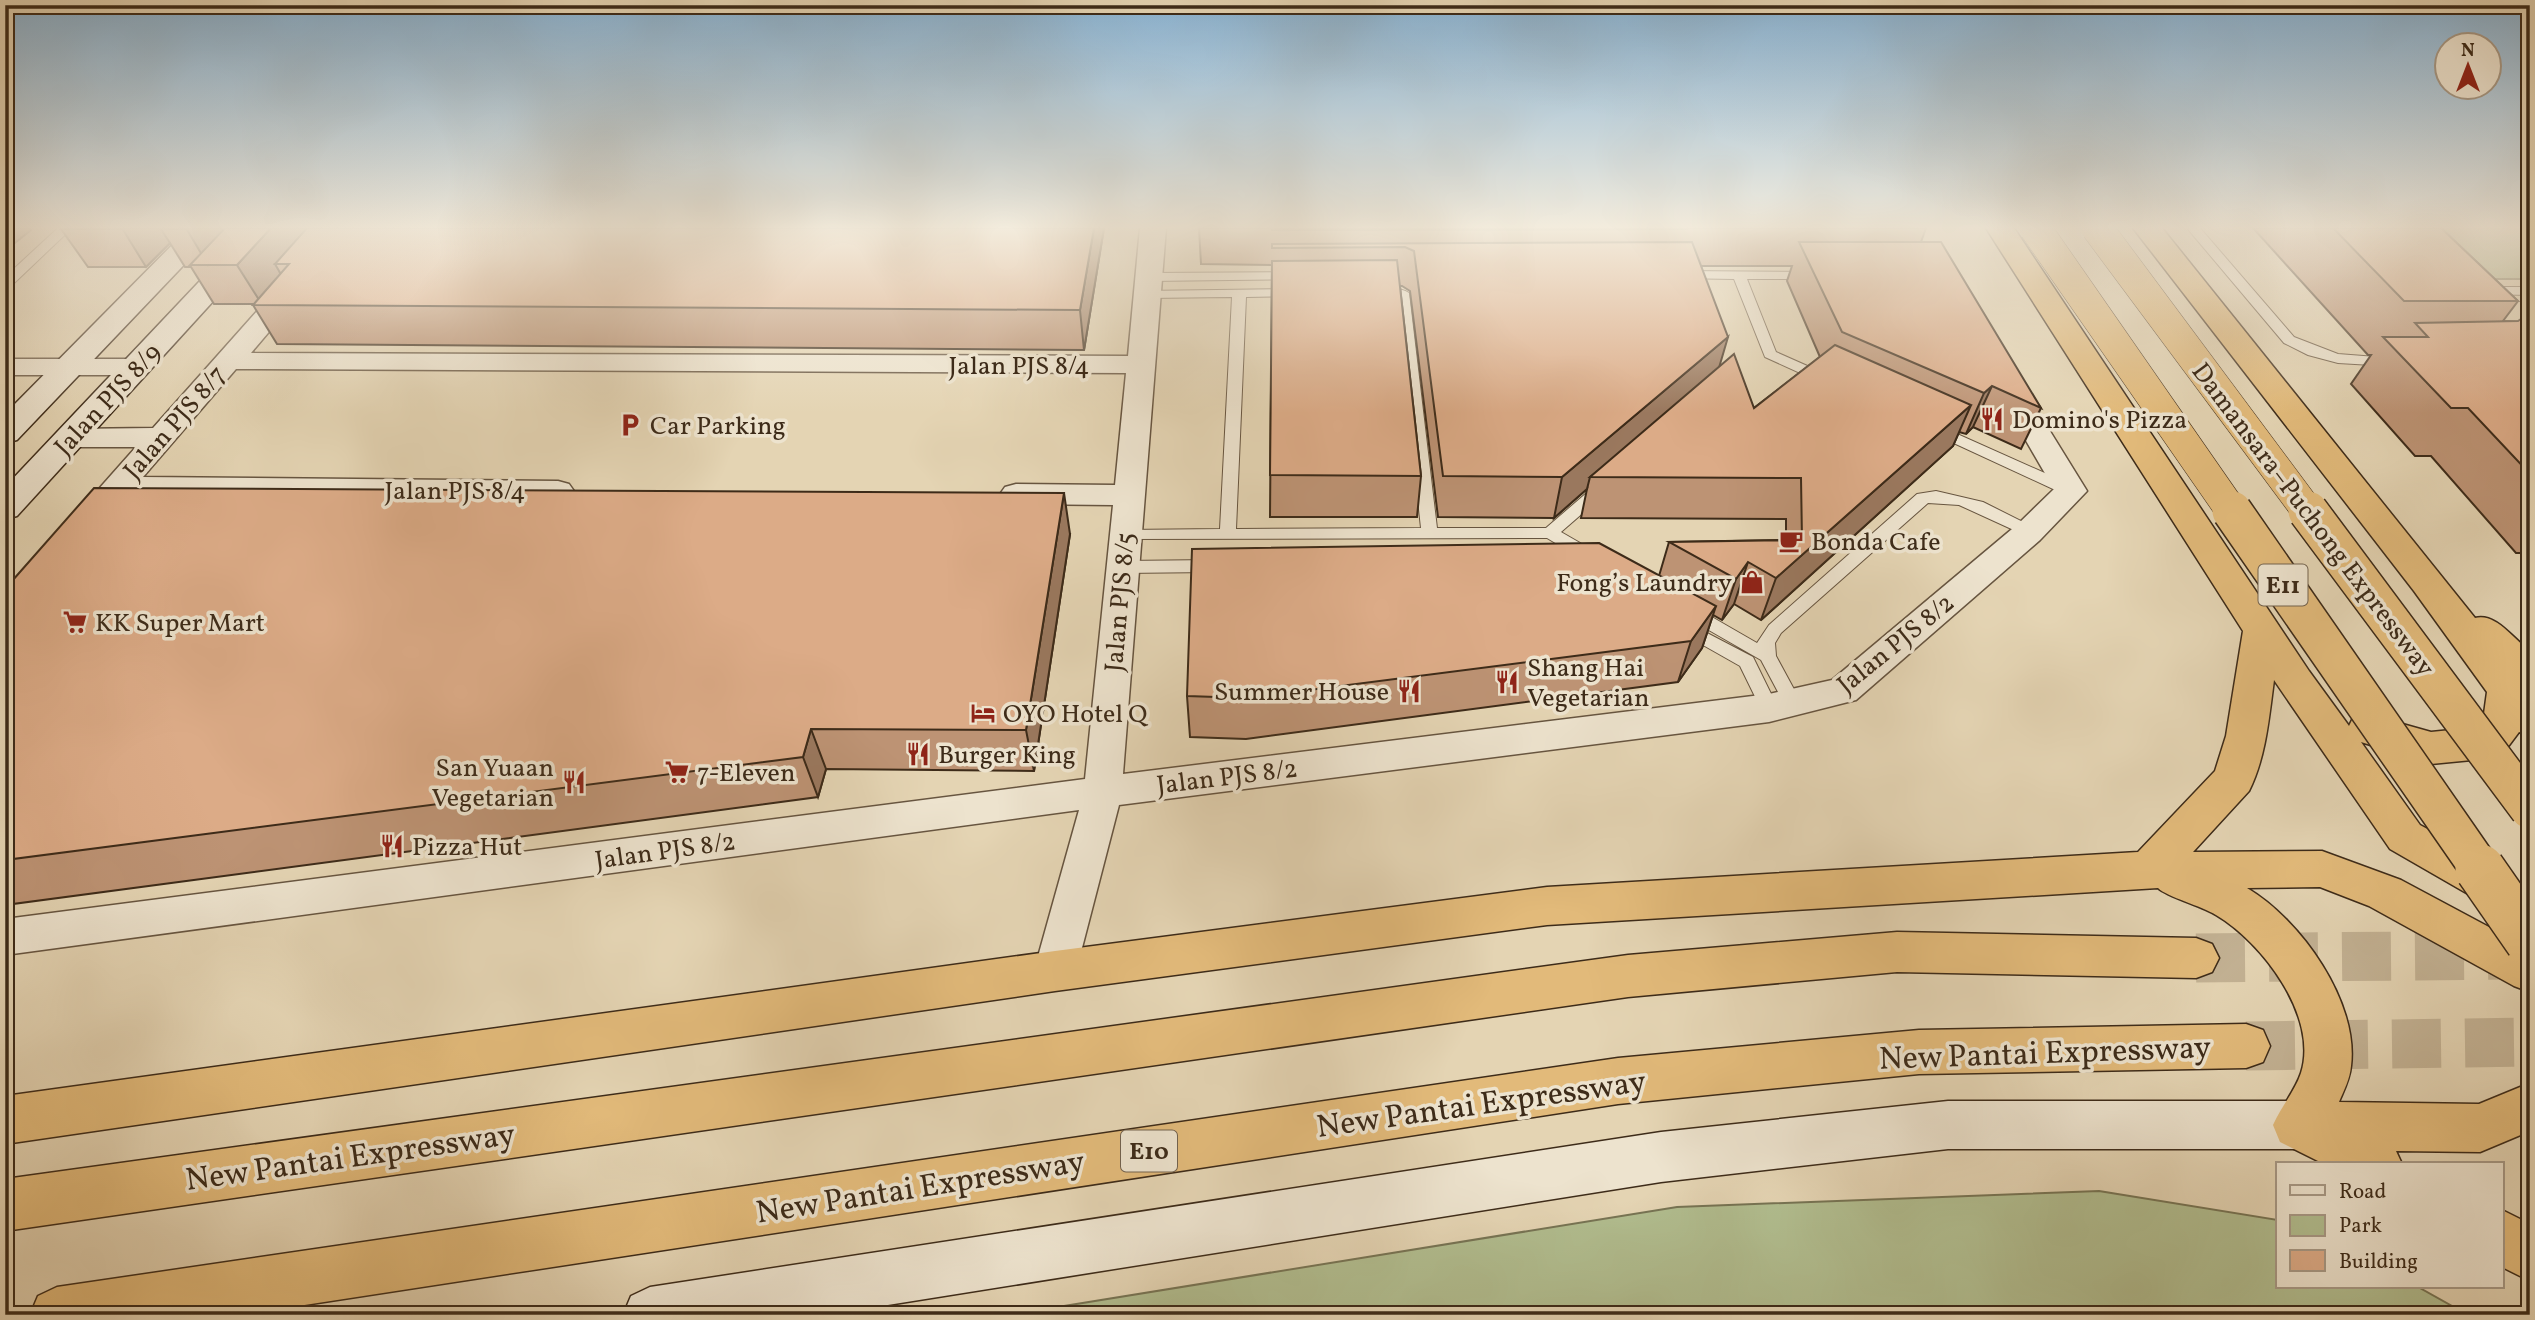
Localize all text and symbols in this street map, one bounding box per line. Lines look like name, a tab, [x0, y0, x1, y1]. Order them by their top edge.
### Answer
north arrow	[2434, 32, 2504, 102]
text: N	[2461, 38, 2475, 64]
street label: Jalan PJS 8/9	[47, 336, 170, 465]
street label: Jalan PJS 8/4	[949, 349, 1090, 385]
street label: Damansara–Puchong Expressway	[2182, 356, 2443, 685]
street label: Jalan PJS 8/7	[116, 358, 235, 488]
place label: Domino's Pizza	[2012, 403, 2187, 439]
restaurant icon: Domino's Pizza	[1978, 405, 2006, 433]
place label: Car Parking	[650, 409, 786, 445]
parking icon: Car Parking	[616, 411, 644, 439]
street label: Jalan PJS 8/4	[385, 474, 526, 510]
place label: Bonda Cafe	[1811, 525, 1941, 561]
cafe icon: Bonda Cafe	[1777, 527, 1805, 555]
street label: Jalan PJS 8/5	[1097, 531, 1145, 673]
road number: E11	[2258, 564, 2308, 606]
place label: Fong’s Laundry	[1556, 566, 1732, 602]
shop icon: Fong’s Laundry	[1738, 568, 1766, 596]
street label: Jalan PJS 8/2	[1830, 586, 1963, 703]
place label: KK Super Mart	[95, 606, 265, 642]
supermarket icon: KK Super Mart	[61, 608, 89, 636]
place label: Shang Hai Vegetarian	[1527, 651, 1650, 717]
restaurant icon: Shang Hai Vegetarian	[1493, 668, 1521, 696]
place label: Summer House	[1214, 675, 1389, 711]
restaurant icon: Summer House	[1395, 677, 1423, 705]
place label: OYO Hotel Q	[1003, 697, 1148, 733]
hotel icon: OYO Hotel Q	[969, 699, 997, 727]
place label: Burger King	[938, 738, 1076, 774]
restaurant icon: Burger King	[904, 740, 932, 768]
place label: San Yuaan Vegetarian	[431, 751, 554, 817]
street label: Jalan PJS 8/2	[1155, 751, 1300, 804]
place label: 7-Eleven	[697, 756, 795, 792]
supermarket icon: 7-Eleven	[663, 758, 691, 786]
restaurant icon: San Yuaan Vegetarian	[560, 768, 588, 796]
street label: Jalan PJS 8/2	[593, 824, 738, 880]
place label: Pizza Hut	[412, 830, 523, 866]
restaurant icon: Pizza Hut	[378, 832, 406, 860]
street label: New Pantai Expressway	[1878, 1027, 2212, 1083]
street label: New Pantai Expressway	[1314, 1061, 1649, 1151]
street label: New Pantai Expressway	[183, 1114, 518, 1204]
road number: E10	[1121, 1130, 1177, 1171]
street label: New Pantai Expressway	[753, 1141, 1088, 1237]
legend	[2276, 1162, 2504, 1288]
text: Road	[2339, 1178, 2386, 1207]
text: Park	[2339, 1212, 2382, 1241]
text: Building	[2339, 1248, 2418, 1277]

